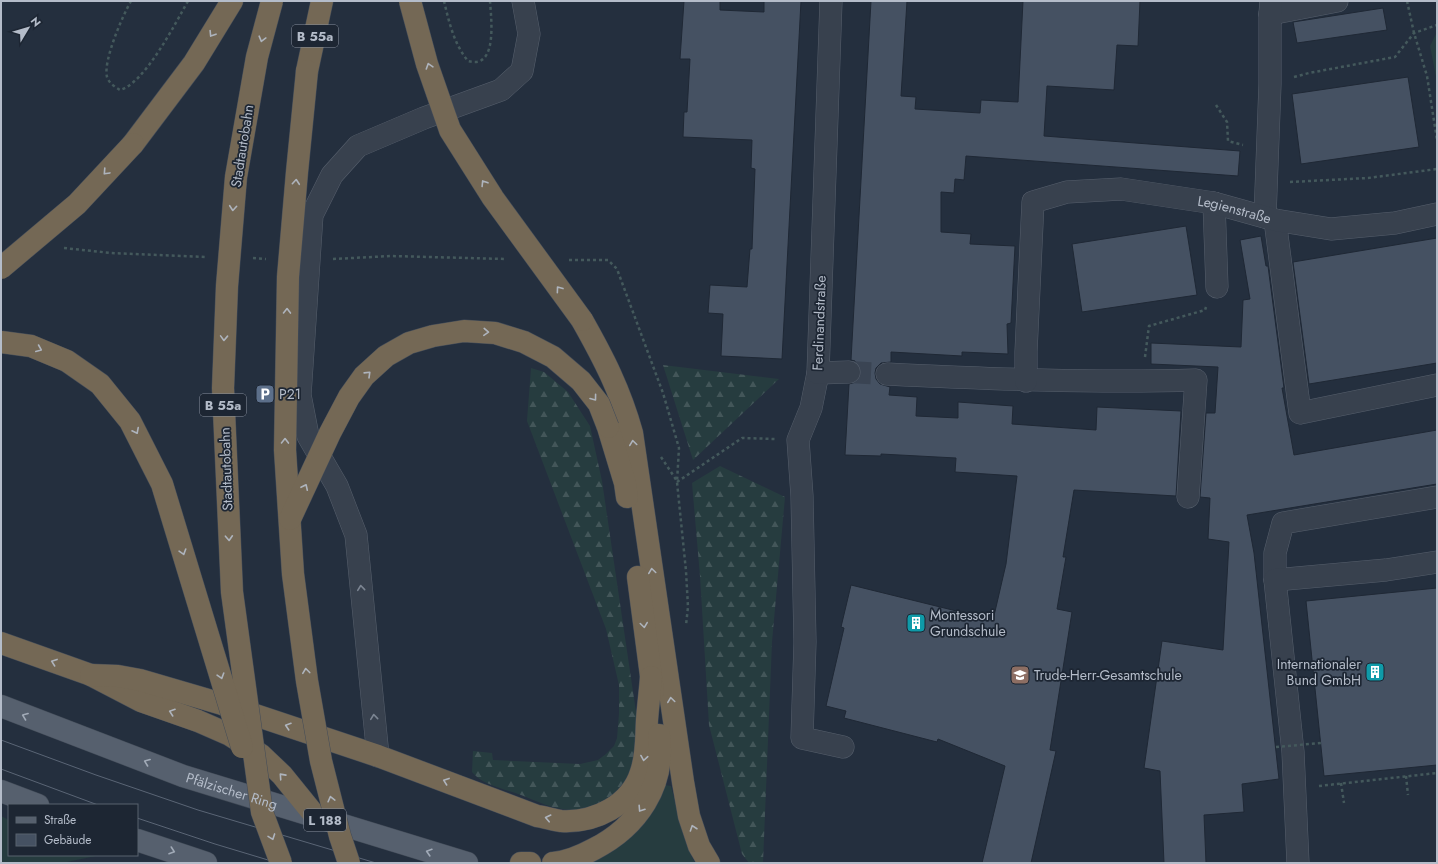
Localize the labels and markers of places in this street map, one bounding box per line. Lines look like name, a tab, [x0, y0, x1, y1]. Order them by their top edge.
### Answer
parking icon: P21	[254, 383, 276, 405]
place label: P21	[279, 384, 301, 404]
place label: Montessori Grundschule	[930, 605, 1006, 641]
building icon: Montessori Grundschule	[905, 612, 927, 634]
place label: Internationaler Bund GmbH	[1277, 654, 1361, 690]
building icon: Internationaler Bund GmbH	[1364, 661, 1386, 683]
school or university icon: Trude-Herr-Gesamtschule	[1009, 664, 1031, 686]
place label: Trude-Herr-Gesamtschule	[1034, 665, 1182, 685]

